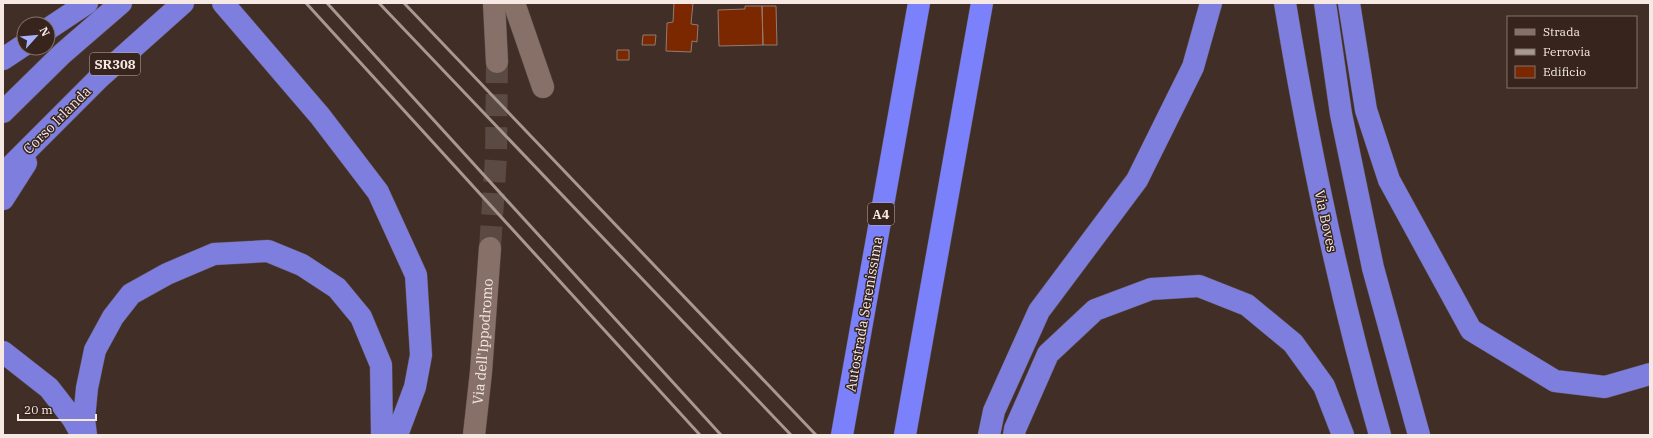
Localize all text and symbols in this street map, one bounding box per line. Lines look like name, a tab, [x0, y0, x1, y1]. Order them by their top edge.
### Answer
north arrow	[16, 16, 56, 56]
legend	[1507, 16, 1637, 88]
text: N	[37, 24, 53, 39]
text: Strada	[1543, 24, 1580, 39]
text: Ferrovia	[1543, 44, 1591, 59]
road number: SR308	[90, 53, 140, 75]
text: Edificio	[1543, 64, 1586, 79]
street label: Corso Irlanda	[19, 82, 95, 158]
street label: Via Boves	[1311, 188, 1341, 254]
road number: A4	[868, 203, 894, 225]
street label: Autostrada Serenissima	[841, 235, 887, 393]
street label: Via dell'Ippodromo	[468, 278, 497, 405]
scale bar	[18, 396, 96, 422]
text: 20 m	[24, 402, 53, 417]

